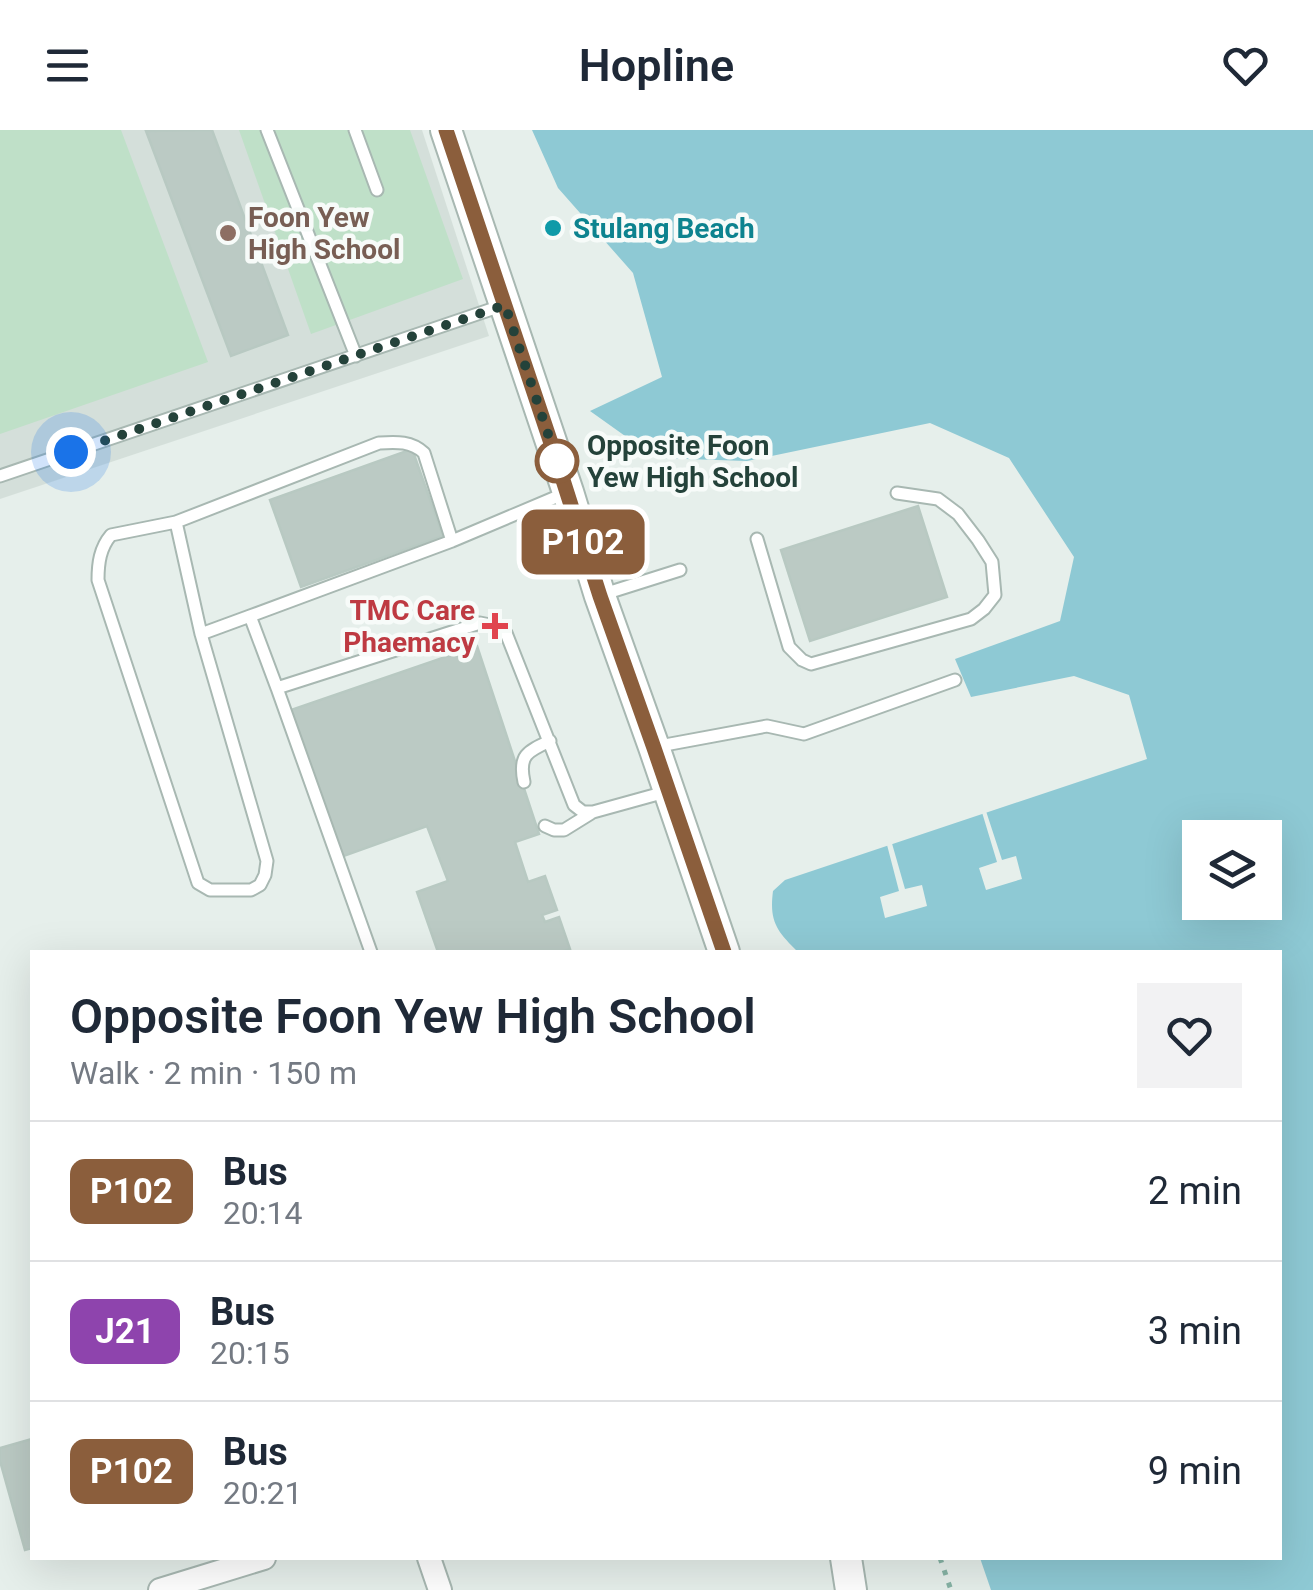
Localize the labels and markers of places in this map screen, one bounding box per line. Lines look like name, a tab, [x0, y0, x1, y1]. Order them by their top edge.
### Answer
place label: Foon Yew High School	[248, 201, 400, 266]
place label: Stulang Beach	[573, 212, 755, 245]
marker: Stulang Beach	[542, 217, 564, 239]
marker: Foon Yew High School	[217, 222, 239, 244]
place label: Opposite Foon Yew High School	[587, 429, 798, 494]
marker: Opposite Foon Yew High School	[536, 440, 578, 482]
place label: TMC Care Phaemacy	[343, 594, 476, 659]
marker: TMC Care Phaemacy	[484, 615, 506, 637]

